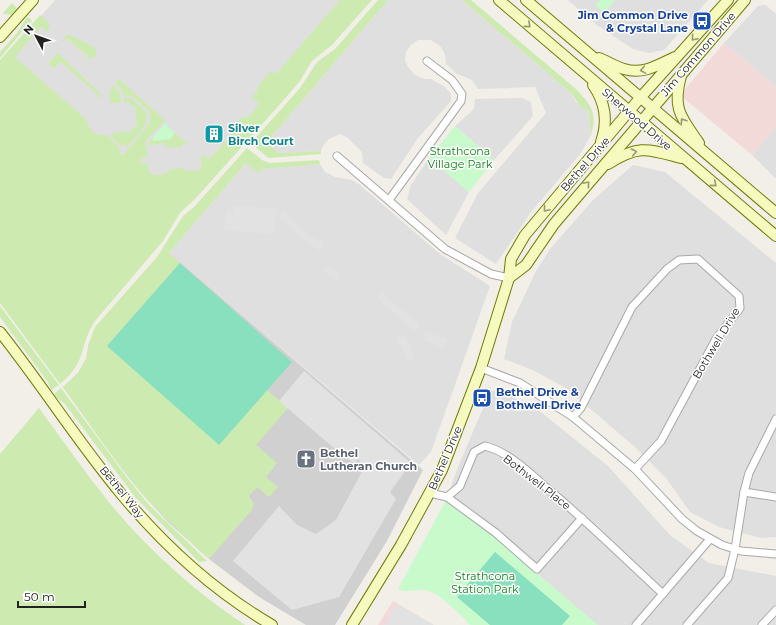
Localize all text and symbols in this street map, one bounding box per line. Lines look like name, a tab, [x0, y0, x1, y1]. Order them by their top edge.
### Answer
place label: Jim Common Drive & Crystal Lane	[577, 8, 688, 35]
street label: Jim Common Drive	[657, 9, 739, 100]
bus stop icon: Jim Common Drive & Crystal Lane	[691, 10, 713, 32]
north arrow	[16, 16, 56, 56]
text: N	[20, 21, 37, 37]
one-way arrow	[524, 21, 531, 28]
one-way arrow	[692, 34, 699, 41]
one-way arrow	[639, 65, 646, 74]
street label: Sherwood Drive	[599, 85, 675, 153]
one-way arrow	[681, 118, 688, 125]
place label: Silver Birch Court	[228, 121, 294, 148]
building icon: Silver Birch Court	[203, 123, 225, 145]
street label: Bethel Drive	[557, 133, 613, 194]
park label: Strathcona Village Park	[427, 144, 493, 171]
one-way arrow	[631, 148, 637, 156]
one-way arrow	[710, 180, 717, 187]
one-way arrow	[583, 181, 590, 189]
one-way arrow	[544, 204, 551, 212]
street label: Bothwell Drive	[689, 304, 743, 381]
place label: Bethel Drive & Bothwell Drive	[496, 385, 581, 412]
bus stop icon: Bethel Drive & Bothwell Drive	[471, 387, 493, 409]
street label: Bethel Drive	[425, 424, 465, 492]
place label: Bethel Lutheran Church	[320, 446, 417, 473]
church icon: Bethel Lutheran Church	[295, 448, 317, 470]
street label: Bothwell Place	[500, 451, 574, 513]
street label: Bethel Way	[97, 463, 147, 521]
park label: Strathcona Station Park	[451, 569, 519, 596]
scale bar	[18, 583, 85, 609]
text: 50 m	[24, 589, 55, 604]

